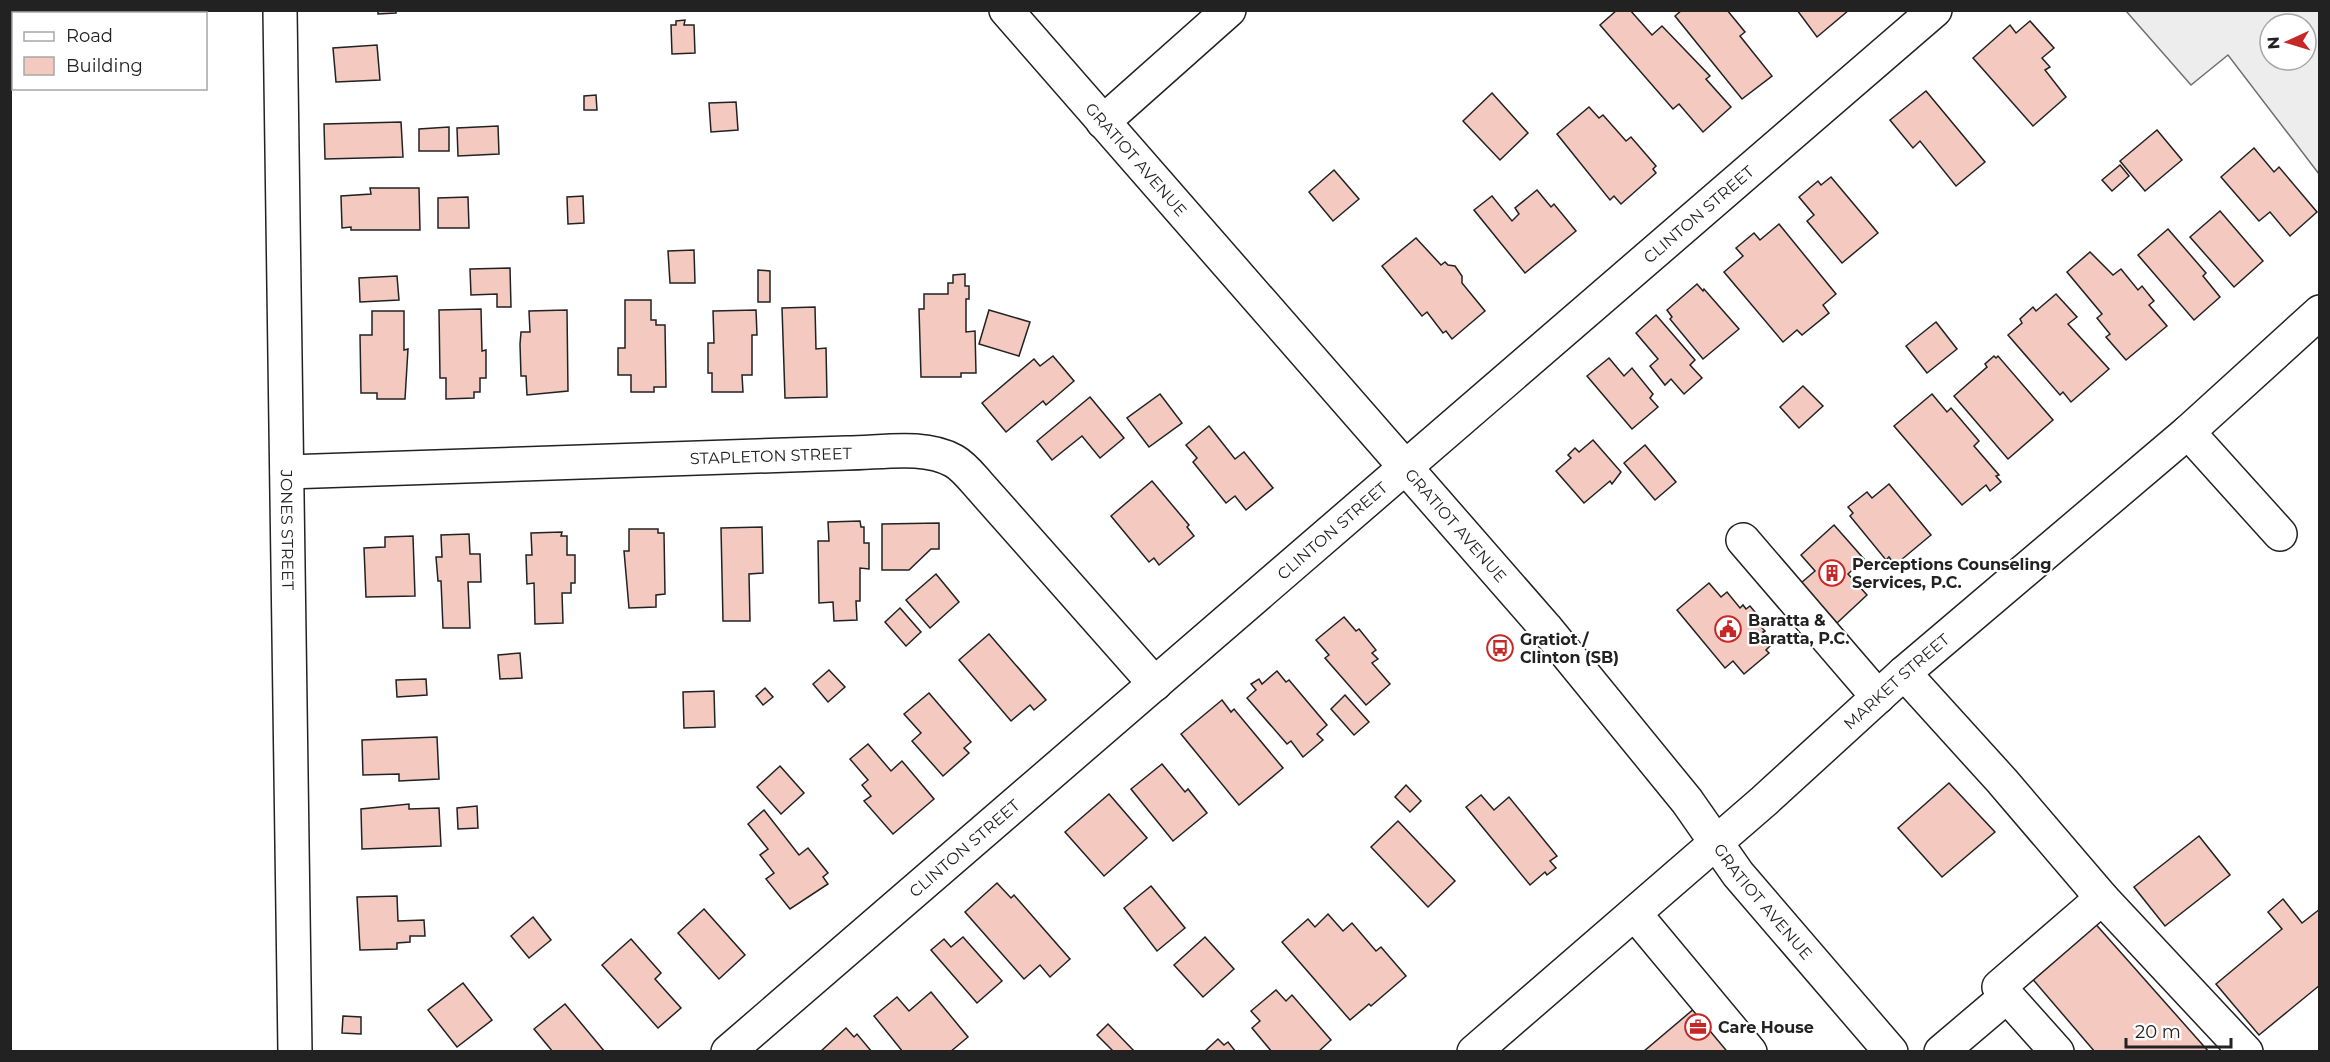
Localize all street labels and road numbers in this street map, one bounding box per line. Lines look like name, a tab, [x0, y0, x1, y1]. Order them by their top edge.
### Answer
street label: GRATIOT AVENUE	[1082, 98, 1191, 220]
street label: CLINTON STREET	[1639, 161, 1758, 267]
street label: STAPLETON STREET	[689, 443, 853, 468]
street label: GRATIOT AVENUE	[1401, 464, 1511, 586]
street label: JONES STREET	[277, 469, 298, 591]
street label: CLINTON STREET	[1273, 477, 1392, 583]
street label: MARKET STREET	[1840, 629, 1954, 733]
street label: CLINTON STREET	[905, 795, 1024, 901]
street label: GRATIOT AVENUE	[1710, 840, 1816, 963]

